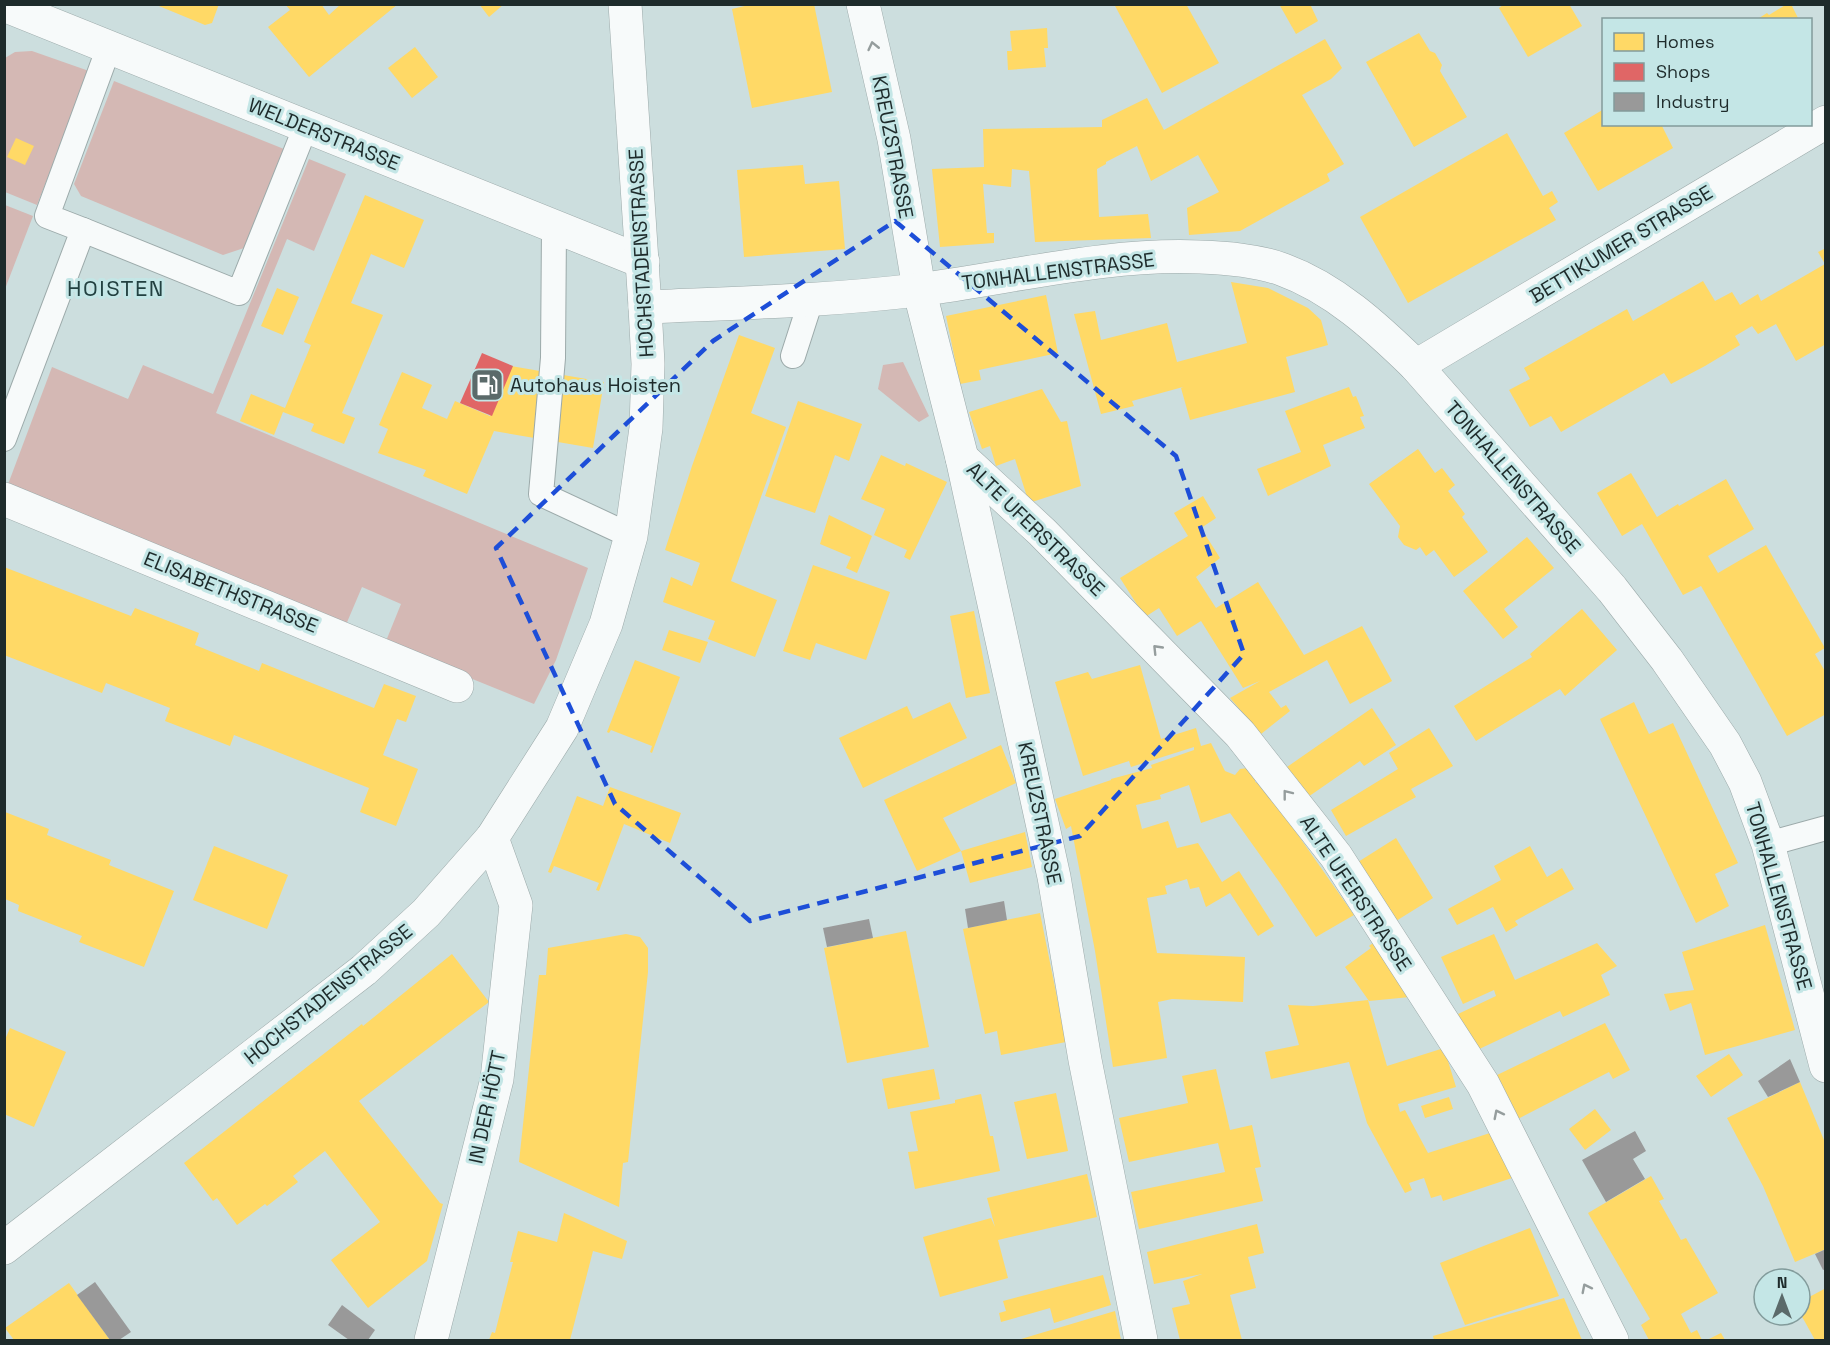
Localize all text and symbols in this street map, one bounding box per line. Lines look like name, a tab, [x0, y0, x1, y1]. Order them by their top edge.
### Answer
legend	[1602, 18, 1812, 126]
text: Homes	[1656, 30, 1715, 53]
one-way arrow	[867, 41, 880, 51]
text: Shops	[1656, 60, 1710, 83]
street label: KREUZSTRASSE	[866, 73, 920, 221]
text: Industry	[1656, 90, 1729, 113]
street label: WELDERSTRASSE	[244, 92, 404, 176]
street label: HOCHSTADENSTRASSE	[623, 148, 659, 358]
street label: BETTIKUMER STRASSE	[1525, 179, 1717, 309]
street label: TONHALLENSTRASSE	[960, 246, 1156, 296]
district label: HOISTEN	[67, 274, 165, 302]
fuel station icon: Autohaus Hoisten	[469, 367, 505, 403]
place label: Autohaus Hoisten	[510, 372, 681, 398]
street label: TONHALLENSTRASSE	[1439, 395, 1587, 559]
street label: ALTE UFERSTRASSE	[961, 456, 1111, 602]
street label: ELISABETHSTRASSE	[140, 545, 322, 639]
one-way arrow	[1153, 646, 1164, 657]
street label: KREUZSTRASSE	[1012, 739, 1068, 887]
one-way arrow	[1284, 790, 1295, 801]
street label: TONHALLENSTRASSE	[1740, 799, 1818, 993]
street label: ALTE UFERSTRASSE	[1294, 810, 1418, 976]
street label: HOCHSTADENSTRASSE	[239, 918, 417, 1070]
street label: IN DER HÖTT	[462, 1048, 512, 1166]
one-way arrow	[1494, 1110, 1505, 1120]
north arrow	[1752, 1267, 1812, 1327]
text: N	[1777, 1272, 1787, 1293]
one-way arrow	[1582, 1284, 1593, 1295]

